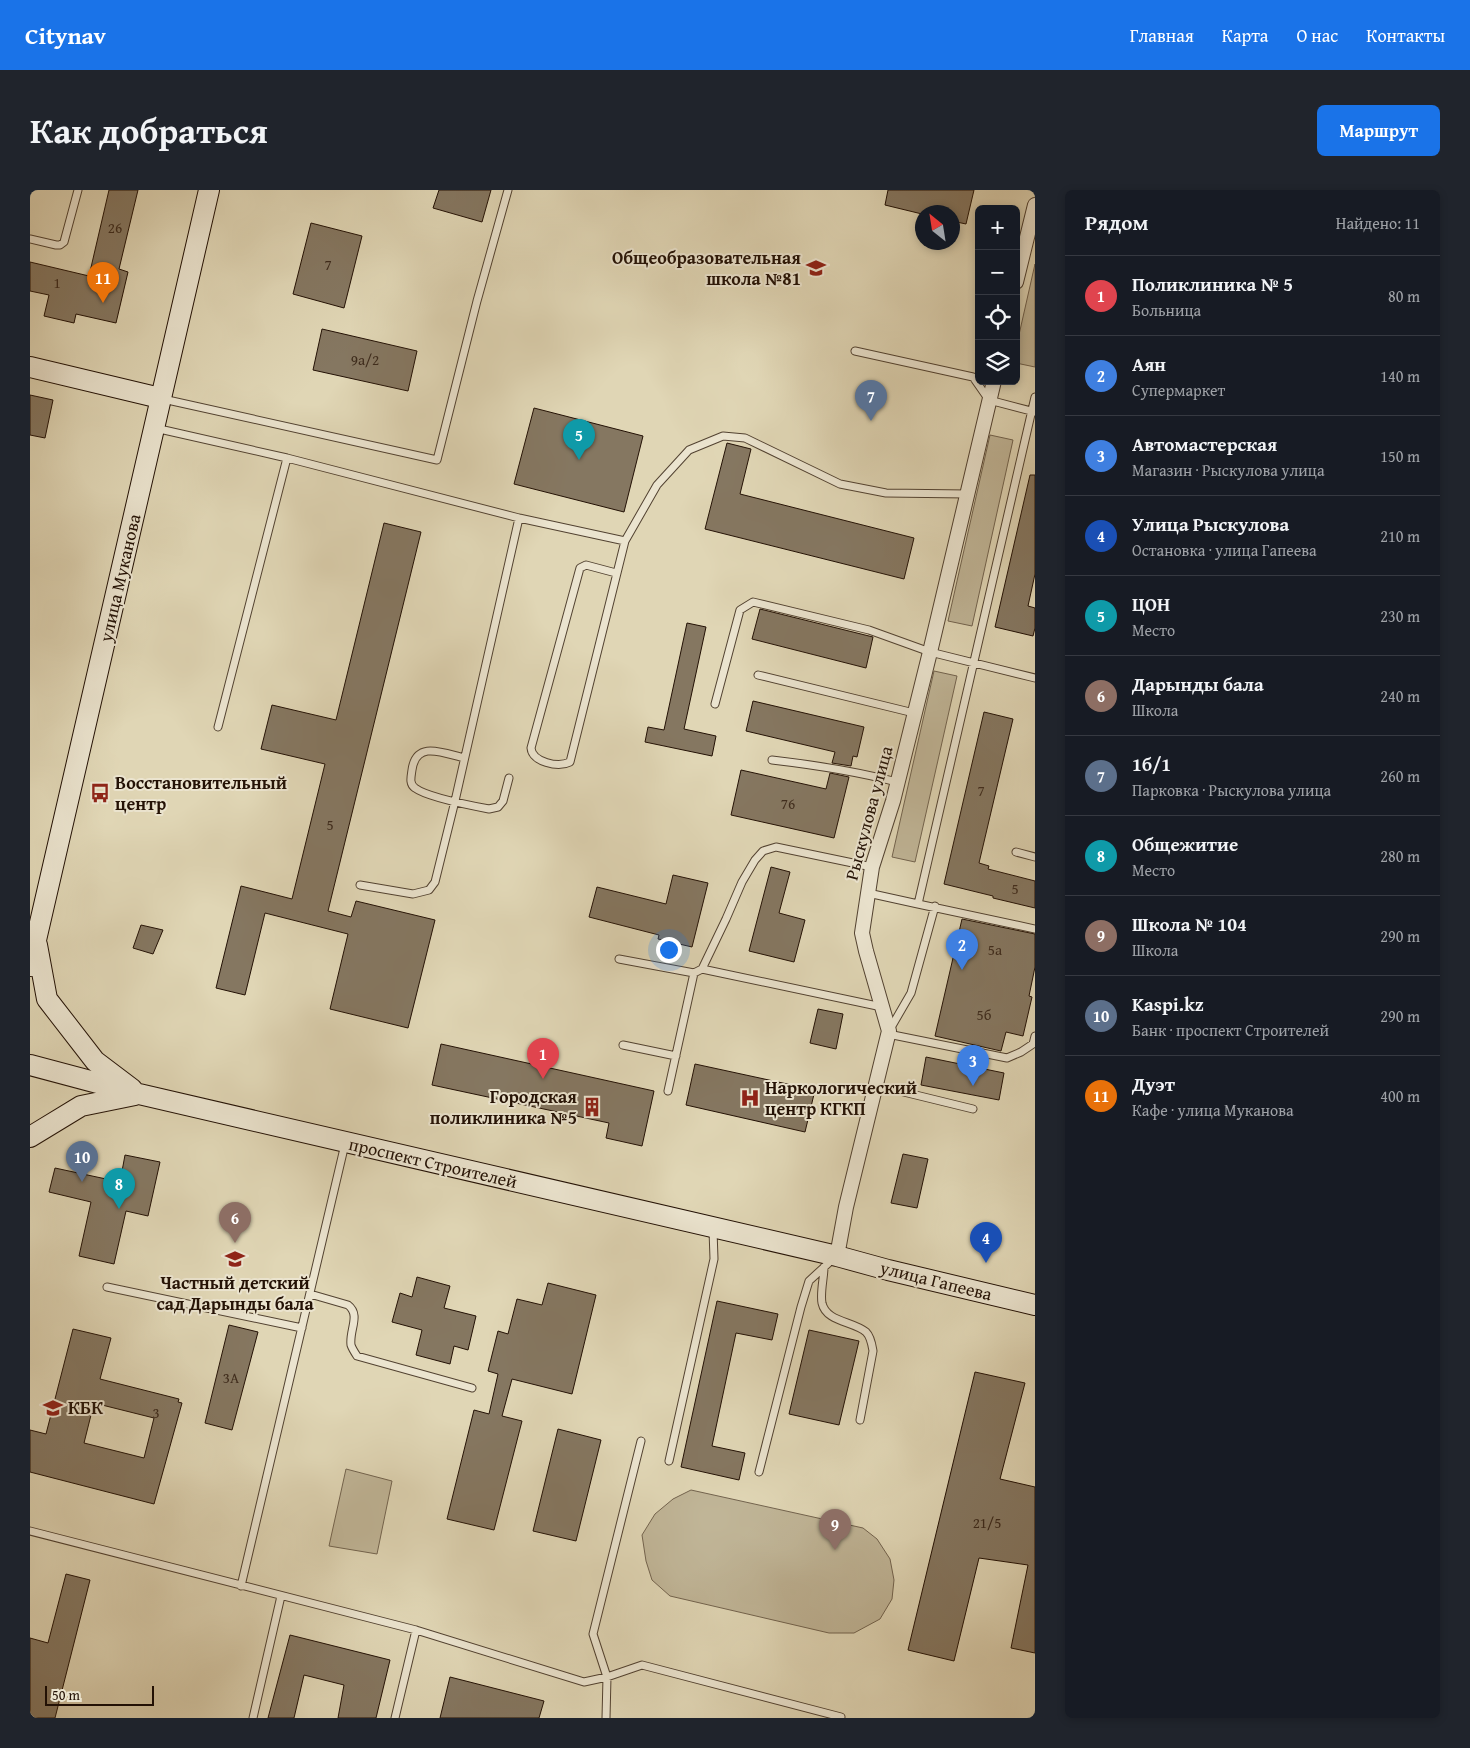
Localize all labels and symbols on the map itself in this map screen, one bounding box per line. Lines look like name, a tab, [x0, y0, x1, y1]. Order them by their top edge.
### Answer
north arrow	[915, 205, 960, 250]
house number: 26	[108, 217, 122, 238]
place label: Общеобразовательная школа №81	[612, 244, 801, 292]
house number: 7	[324, 254, 332, 275]
school or university icon: Общеобразовательная школа №81	[805, 257, 827, 279]
pin: 11	[87, 262, 119, 303]
house number: 1	[53, 272, 61, 293]
house number: 9а/2	[351, 349, 379, 370]
pin: 7	[855, 380, 887, 421]
pin: 5	[563, 419, 595, 460]
street label: улица Муканова	[91, 511, 147, 646]
street label: Рыскулова улица	[838, 742, 900, 883]
place label: Восстановительный центр	[115, 769, 287, 817]
house number: 7	[977, 780, 985, 801]
bus stop icon: Восстановительный центр	[89, 782, 111, 804]
house number: 76	[781, 793, 795, 814]
house number: 5	[326, 814, 334, 835]
house number: 5	[1011, 878, 1019, 899]
pin: 2	[946, 929, 978, 970]
your location	[656, 937, 682, 963]
house number: 5а	[988, 939, 1003, 960]
house number: 5б	[977, 1004, 992, 1025]
pin: 1	[527, 1038, 559, 1079]
pin: 3	[957, 1045, 989, 1086]
place label: Наркологический центр КГКП	[765, 1074, 917, 1122]
place label: Городская поликлиника №5	[430, 1083, 577, 1131]
hospital icon: Наркологический центр КГКП	[739, 1087, 761, 1109]
building icon: Городская поликлиника №5	[581, 1096, 603, 1118]
street label: проспект Строителей	[346, 1130, 520, 1195]
pin: 10	[66, 1141, 98, 1182]
pin: 8	[103, 1168, 135, 1209]
pin: 6	[219, 1202, 251, 1243]
pin: 4	[970, 1222, 1002, 1263]
school or university icon: Частный детский сад Дарынды бала	[224, 1248, 246, 1270]
street label: улица Гапеева	[876, 1253, 995, 1308]
place label: Частный детский сад Дарынды бала	[156, 1269, 314, 1317]
house number: 3А	[223, 1367, 239, 1388]
place label: КБК	[68, 1394, 103, 1421]
school or university icon: КБК	[42, 1397, 64, 1419]
house number: 3	[152, 1402, 160, 1423]
pin: 9	[819, 1509, 851, 1550]
house number: 21/5	[973, 1512, 1001, 1533]
scale bar	[45, 1683, 154, 1706]

